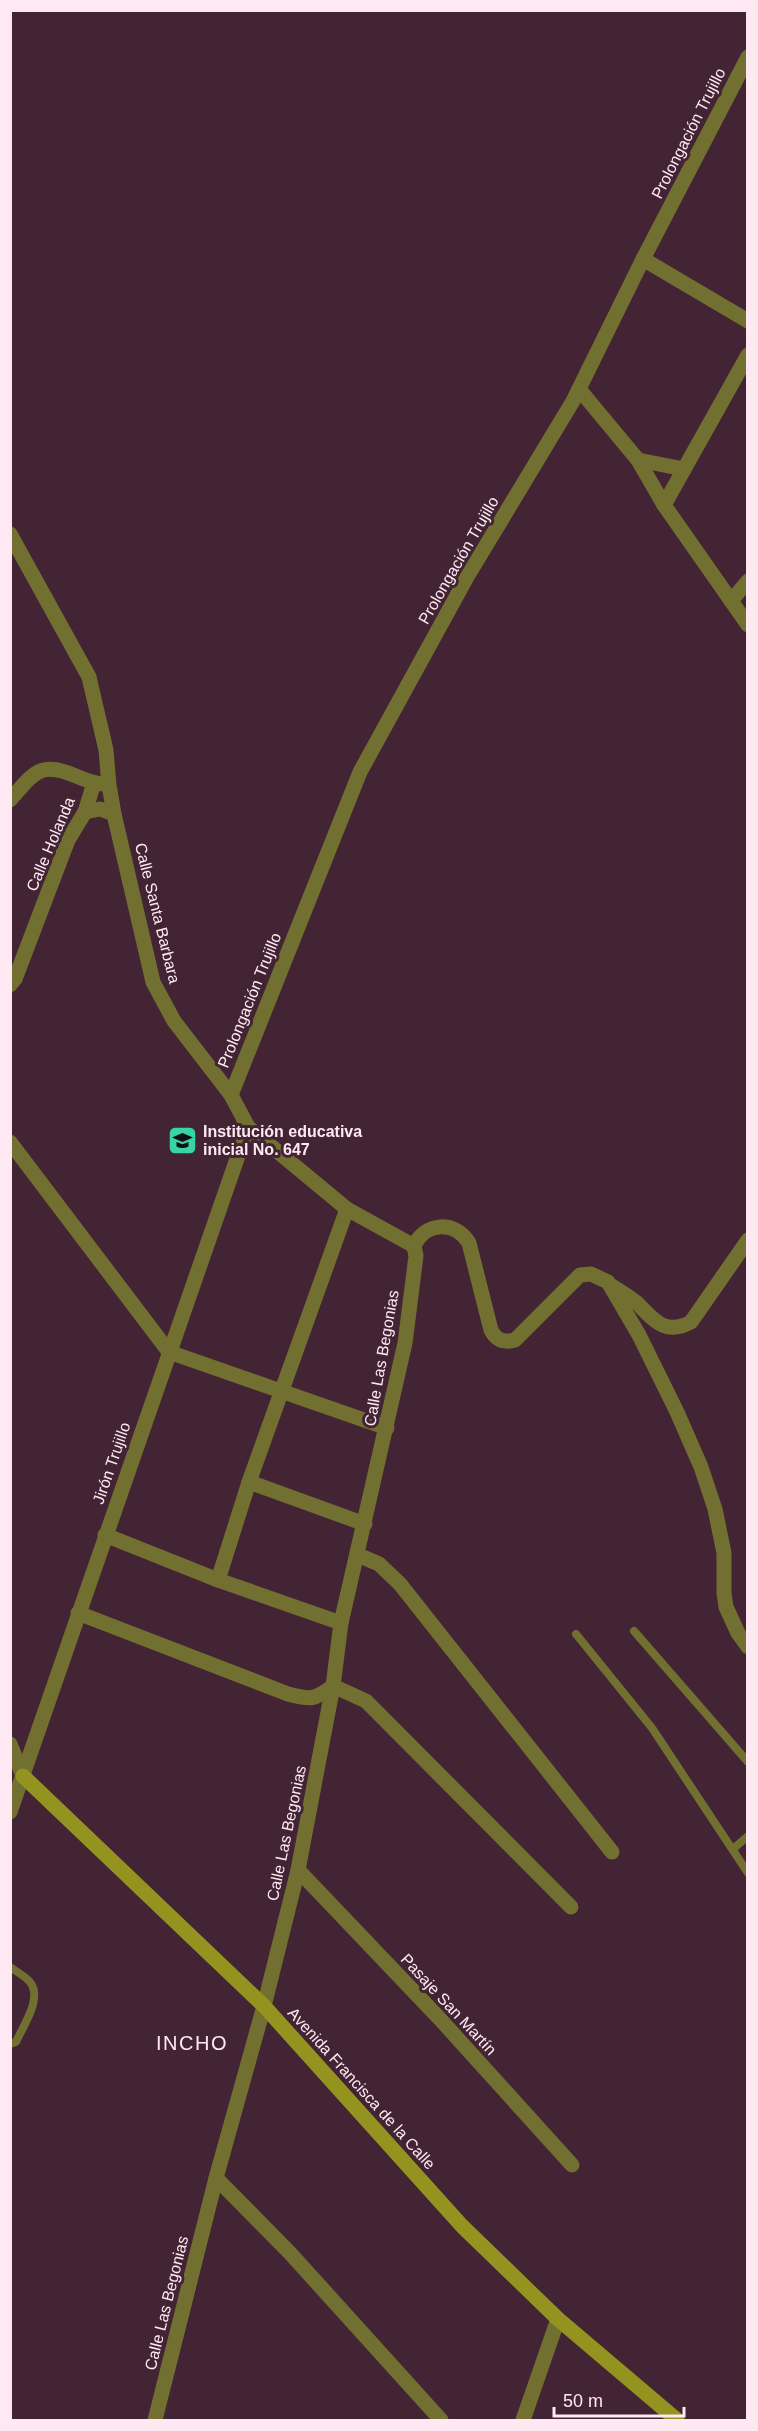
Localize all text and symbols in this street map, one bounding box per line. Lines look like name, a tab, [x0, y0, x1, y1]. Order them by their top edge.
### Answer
street label: Prolongación Trujillo	[648, 65, 729, 201]
street label: Prolongación Trujillo	[415, 494, 502, 627]
street label: Calle Holanda	[23, 795, 78, 894]
street label: Calle Santa Barbara	[132, 841, 183, 985]
street label: Prolongación Trujillo	[215, 930, 284, 1070]
place label: Institución educativa inicial No. 647	[203, 1123, 362, 1158]
school or university icon: Institución educativa inicial No. 647	[166, 1124, 198, 1156]
street label: Calle Las Begonias	[361, 1289, 402, 1427]
street label: Jirón Trujillo	[90, 1420, 133, 1506]
street label: Calle Las Begonias	[264, 1764, 309, 1902]
street label: Pasaje San Martín	[398, 1950, 500, 2058]
street label: Avenida Francisca de la Calle	[285, 2004, 439, 2173]
district label: INCHO	[156, 2032, 228, 2054]
street label: Calle Las Begonias	[142, 2234, 191, 2372]
scale bar	[554, 2380, 684, 2418]
text: 50 m	[563, 2391, 603, 2411]

